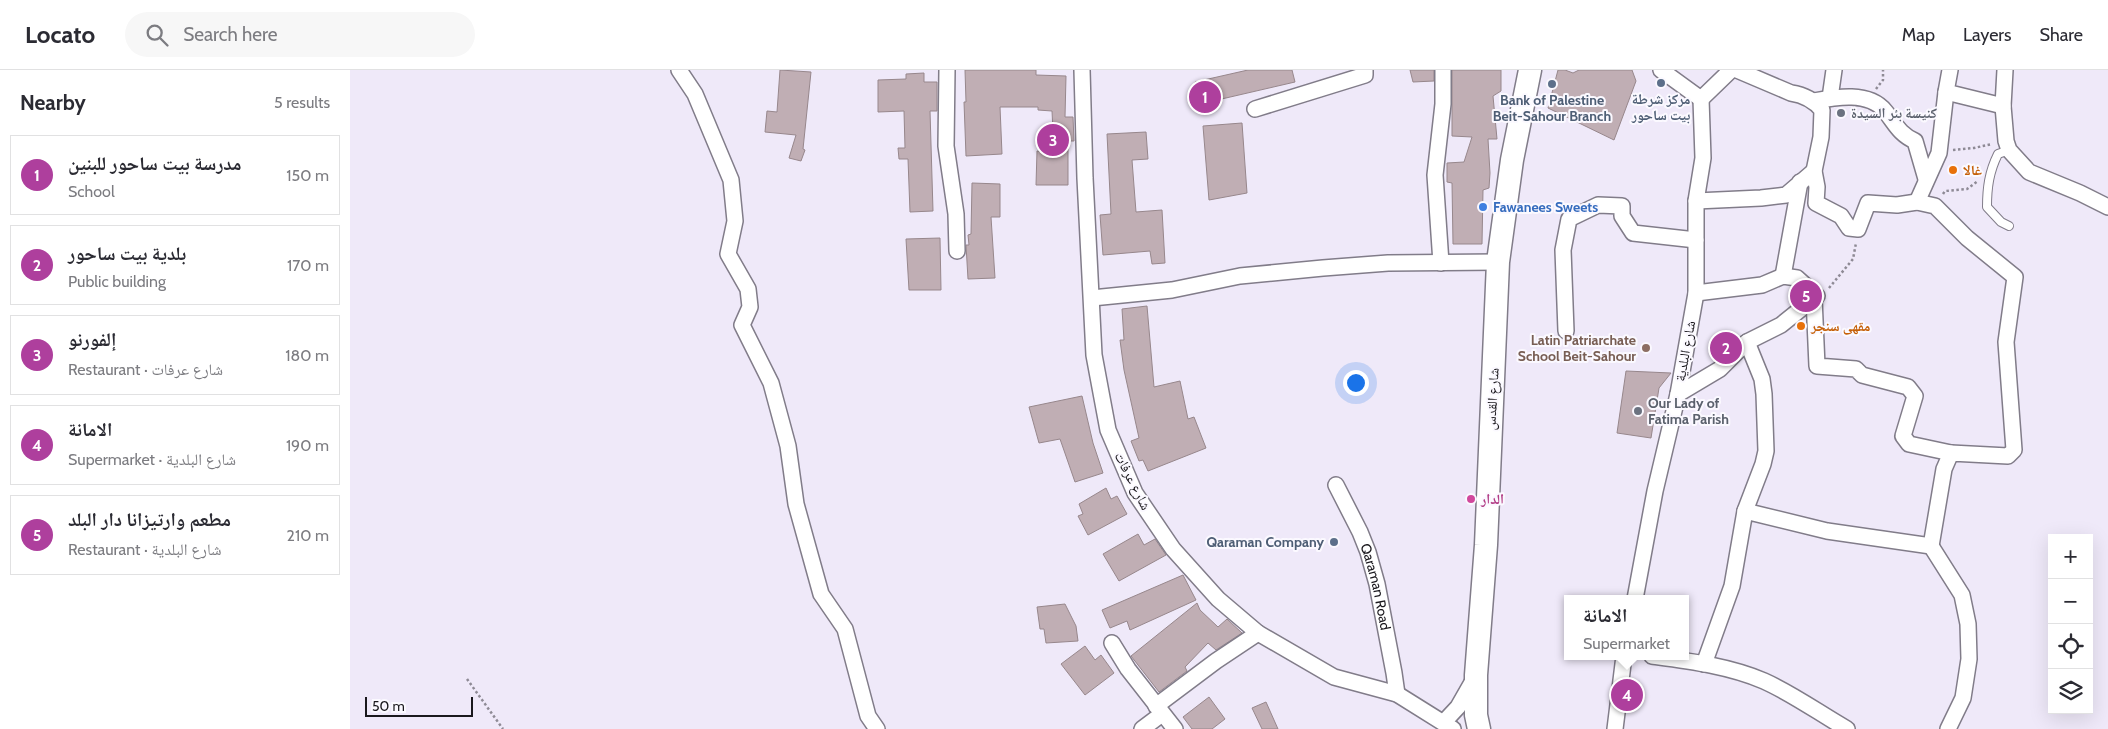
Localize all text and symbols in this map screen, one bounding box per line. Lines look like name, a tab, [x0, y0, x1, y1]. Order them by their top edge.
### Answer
search box	[125, 12, 475, 57]
text: Locato	[25, 20, 95, 49]
icon: search	[143, 21, 171, 49]
text: Search here	[183, 23, 278, 46]
text: Map	[1902, 24, 1935, 46]
text: Layers	[1963, 24, 2012, 46]
text: Share	[2040, 24, 2083, 46]
marker: مركز شرطة بيت ساحور	[1655, 77, 1667, 89]
pin: 1	[1189, 78, 1221, 116]
marker: Bank of Palestine Beit-Sahour Branch	[1546, 78, 1558, 90]
text: Nearby	[20, 90, 86, 115]
place label: مركز شرطة بيت ساحور	[1631, 90, 1690, 124]
place label: Bank of Palestine Beit-Sahour Branch	[1493, 91, 1611, 125]
text: 5 results	[274, 93, 330, 112]
place label: كنيسة بئر السيدة	[1851, 104, 1937, 122]
marker: كنيسة بئر السيدة	[1835, 107, 1847, 119]
pin: 3	[1037, 121, 1069, 159]
text: مدرسة بيت ساحور للبنين	[68, 152, 242, 175]
place label: غالا	[1963, 161, 1982, 179]
marker: غالا	[1947, 164, 1959, 176]
text: 1	[34, 166, 40, 185]
text: 150 m	[286, 166, 329, 185]
text: School	[68, 182, 115, 201]
place label: Fawanees Sweets	[1493, 198, 1598, 216]
marker: Fawanees Sweets	[1477, 201, 1489, 213]
text: بلدية بيت ساحور	[68, 242, 186, 265]
text: 2	[33, 256, 41, 275]
text: 170 m	[287, 256, 329, 275]
text: Public building	[68, 272, 166, 291]
pin: 5	[1790, 277, 1822, 315]
place label: مقهى سنجر	[1810, 317, 1870, 335]
street label: شارع البلدية	[1671, 319, 1700, 383]
marker: مقهى سنجر	[1795, 320, 1807, 332]
text: إلفورنو	[68, 328, 116, 351]
pin: 2	[1710, 329, 1742, 367]
place label: Latin Patriarchate School Beit-Sahour	[1518, 331, 1636, 365]
marker: Latin Patriarchate School Beit-Sahour	[1640, 342, 1652, 354]
text: 3	[33, 346, 41, 365]
text: 180 m	[285, 346, 329, 365]
text: Restaurant · شارع عرفات	[68, 360, 223, 379]
street label: شارع القدس	[1481, 367, 1504, 431]
your location	[1343, 370, 1369, 396]
place label: Our Lady of Fatima Parish	[1648, 394, 1729, 428]
marker: Our Lady of Fatima Parish	[1632, 405, 1644, 417]
text: الامانة	[68, 418, 112, 441]
text: 4	[32, 436, 42, 455]
text: 190 m	[286, 436, 329, 455]
street label: شارع عرفات	[1110, 449, 1155, 513]
text: Supermarket · شارع البلدية	[68, 450, 236, 469]
place label: الدار	[1480, 490, 1504, 508]
marker: الدار	[1465, 493, 1477, 505]
text: مطعم وارتيزانا دار البلد	[68, 508, 231, 531]
text: 5	[33, 526, 41, 545]
text: 210 m	[287, 526, 329, 545]
place label: Qaraman Company	[1206, 533, 1324, 551]
map controls	[2048, 534, 2093, 714]
button: +	[2048, 534, 2093, 579]
marker: Qaraman Company	[1328, 536, 1340, 548]
text: Restaurant · شارع البلدية	[68, 540, 222, 559]
street label: Qaraman Road	[1356, 541, 1395, 632]
button: −	[2048, 579, 2093, 624]
popup	[1564, 595, 1689, 660]
text: الامانة	[1583, 604, 1627, 627]
button: locate	[2048, 624, 2093, 669]
text: Supermarket	[1583, 634, 1670, 653]
button: layers	[2048, 669, 2093, 714]
pin: 4	[1611, 676, 1643, 714]
scale bar	[365, 694, 472, 717]
text: 50 m	[372, 697, 405, 715]

